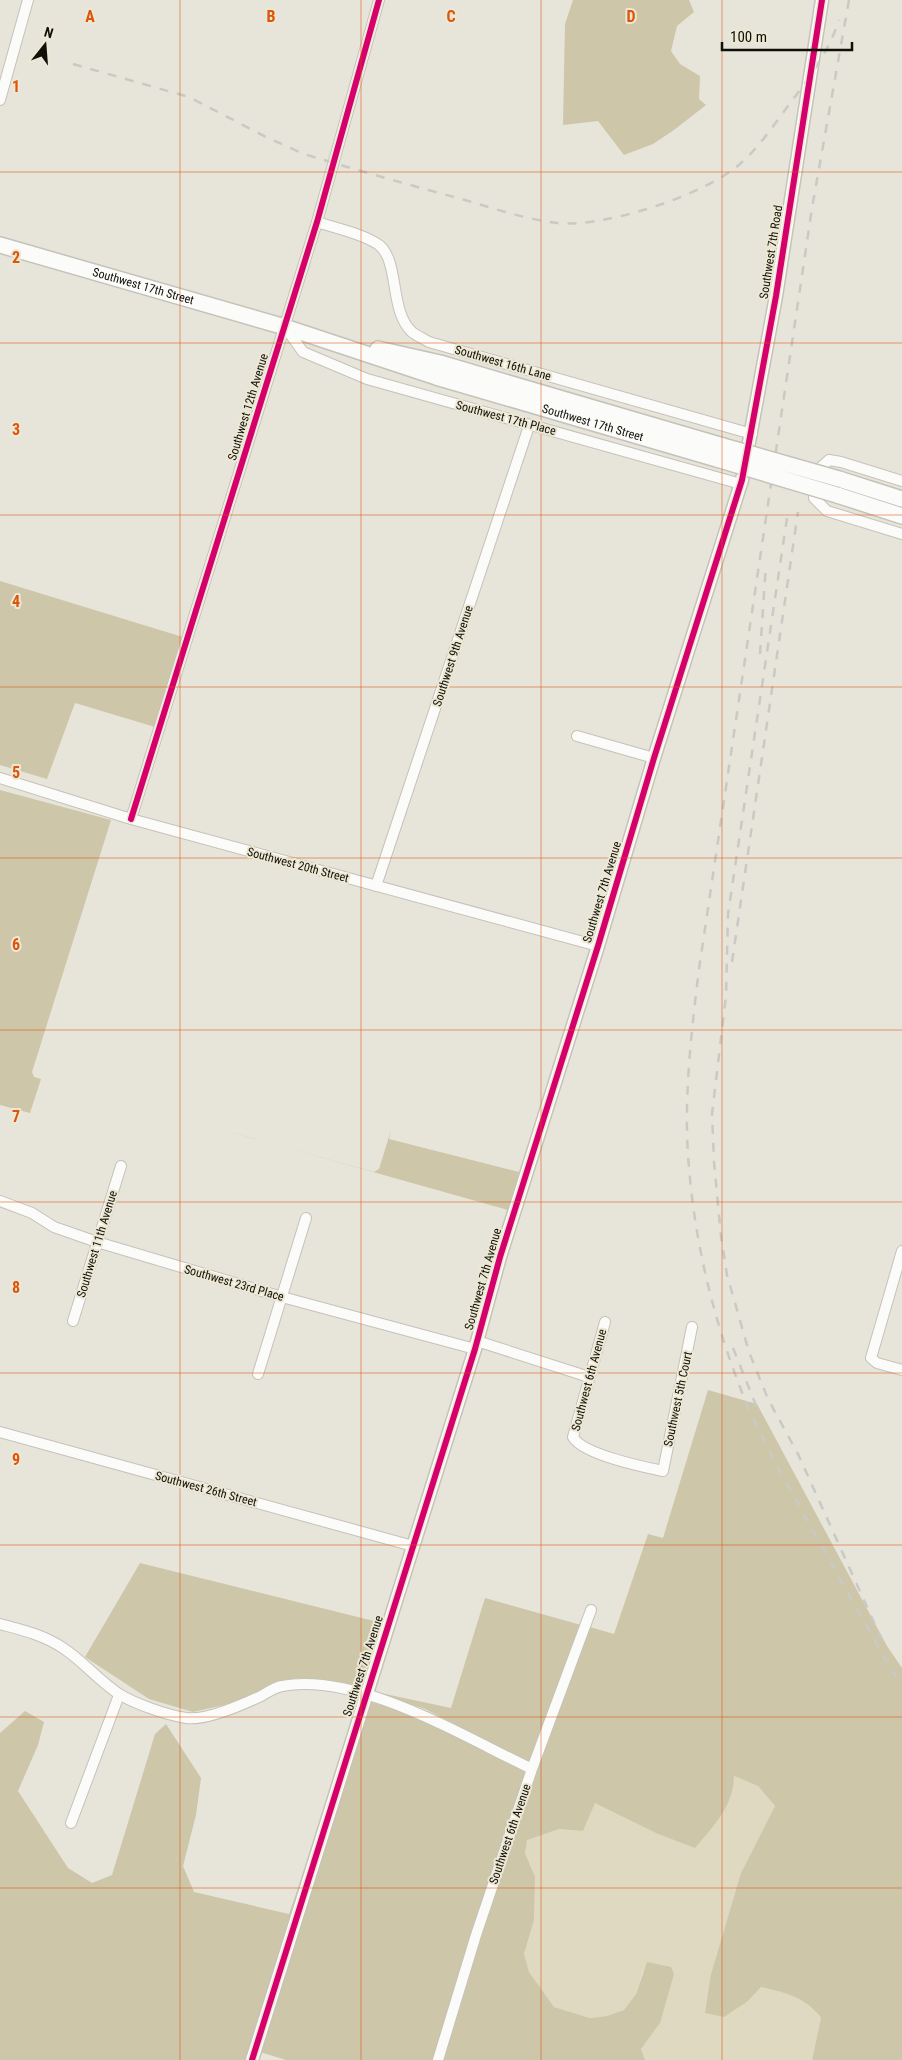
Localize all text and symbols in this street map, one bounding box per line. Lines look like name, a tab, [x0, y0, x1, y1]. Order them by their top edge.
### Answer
text: A	[85, 7, 95, 26]
text: B	[267, 7, 276, 26]
text: C	[446, 7, 456, 26]
text: D	[626, 7, 636, 26]
north arrow	[20, 20, 70, 70]
scale bar	[722, 20, 852, 52]
text: N	[42, 24, 55, 41]
text: 100 m	[730, 28, 767, 46]
text: 1	[12, 77, 20, 96]
street label: Southwest 7th Road	[757, 204, 785, 300]
text: 2	[12, 248, 20, 267]
street label: Southwest 17th Street	[91, 265, 196, 308]
street label: Southwest 16th Lane	[453, 343, 553, 384]
street label: Southwest 12th Avenue	[225, 351, 271, 462]
street label: Southwest 17th Place	[455, 398, 558, 438]
street label: Southwest 17th Street	[541, 401, 646, 444]
text: 3	[12, 420, 20, 439]
text: 4	[12, 592, 20, 611]
street label: Southwest 9th Avenue	[430, 603, 476, 708]
text: 5	[12, 763, 20, 782]
street label: Southwest 7th Avenue	[580, 839, 624, 944]
street label: Southwest 20th Street	[246, 845, 351, 885]
text: 6	[12, 935, 20, 954]
text: 7	[12, 1107, 20, 1126]
street label: Southwest 11th Avenue	[74, 1188, 120, 1299]
street label: Southwest 7th Avenue	[462, 1226, 504, 1331]
street label: Southwest 23rd Place	[183, 1262, 286, 1304]
text: 8	[12, 1278, 20, 1297]
street label: Southwest 6th Avenue	[569, 1327, 609, 1433]
street label: Southwest 5th Court	[661, 1350, 695, 1448]
text: 9	[12, 1450, 20, 1469]
street label: Southwest 26th Street	[154, 1469, 259, 1509]
street label: Southwest 7th Avenue	[340, 1613, 386, 1718]
street label: Southwest 6th Avenue	[486, 1782, 534, 1886]

